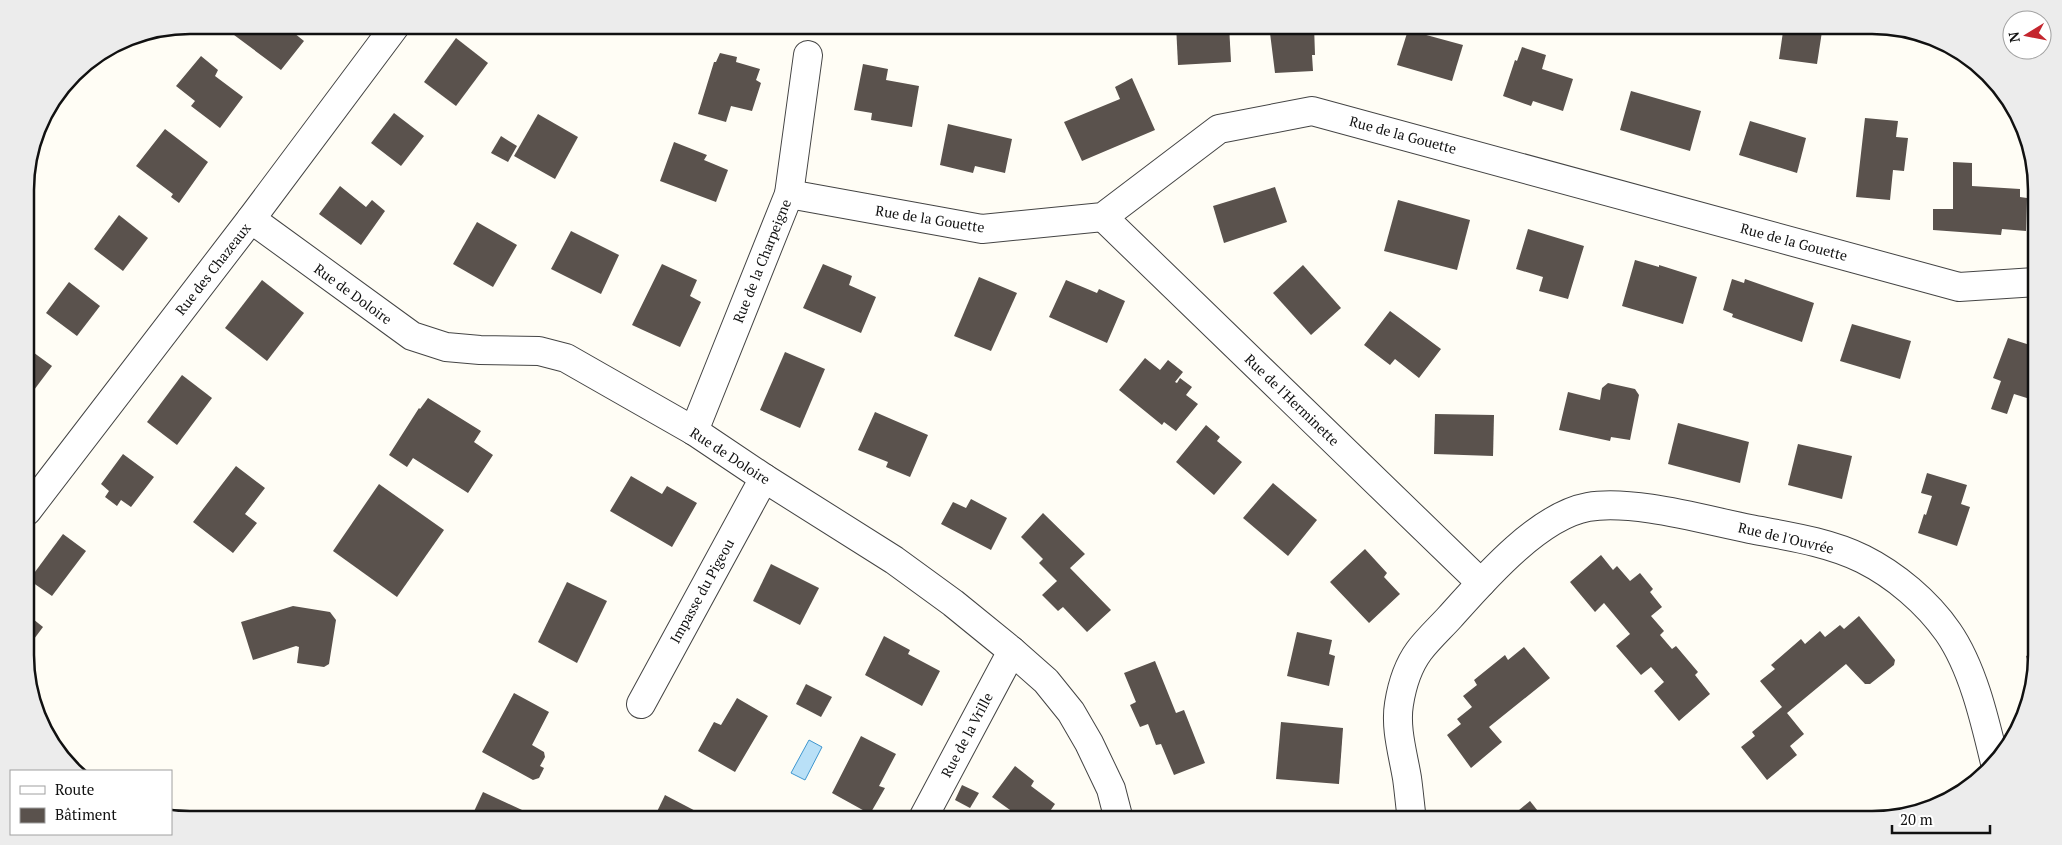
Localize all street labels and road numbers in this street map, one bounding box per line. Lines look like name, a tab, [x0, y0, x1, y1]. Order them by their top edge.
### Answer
street label: Rue de la Gouette	[1347, 111, 1459, 158]
street label: Rue de la Charpeigne	[728, 196, 795, 326]
street label: Rue de la Gouette	[874, 201, 986, 237]
street label: Rue des Chazeaux	[171, 218, 255, 319]
street label: Rue de la Gouette	[1738, 218, 1850, 265]
street label: Rue de Doloire	[311, 259, 396, 328]
street label: Rue de l'Herminette	[1241, 350, 1344, 450]
street label: Rue de Doloire	[687, 423, 774, 489]
street label: Rue de l'Ouvrée	[1736, 517, 1836, 558]
street label: Impasse du Pigeou	[665, 535, 738, 646]
street label: Rue de la Vrille	[936, 689, 997, 780]

